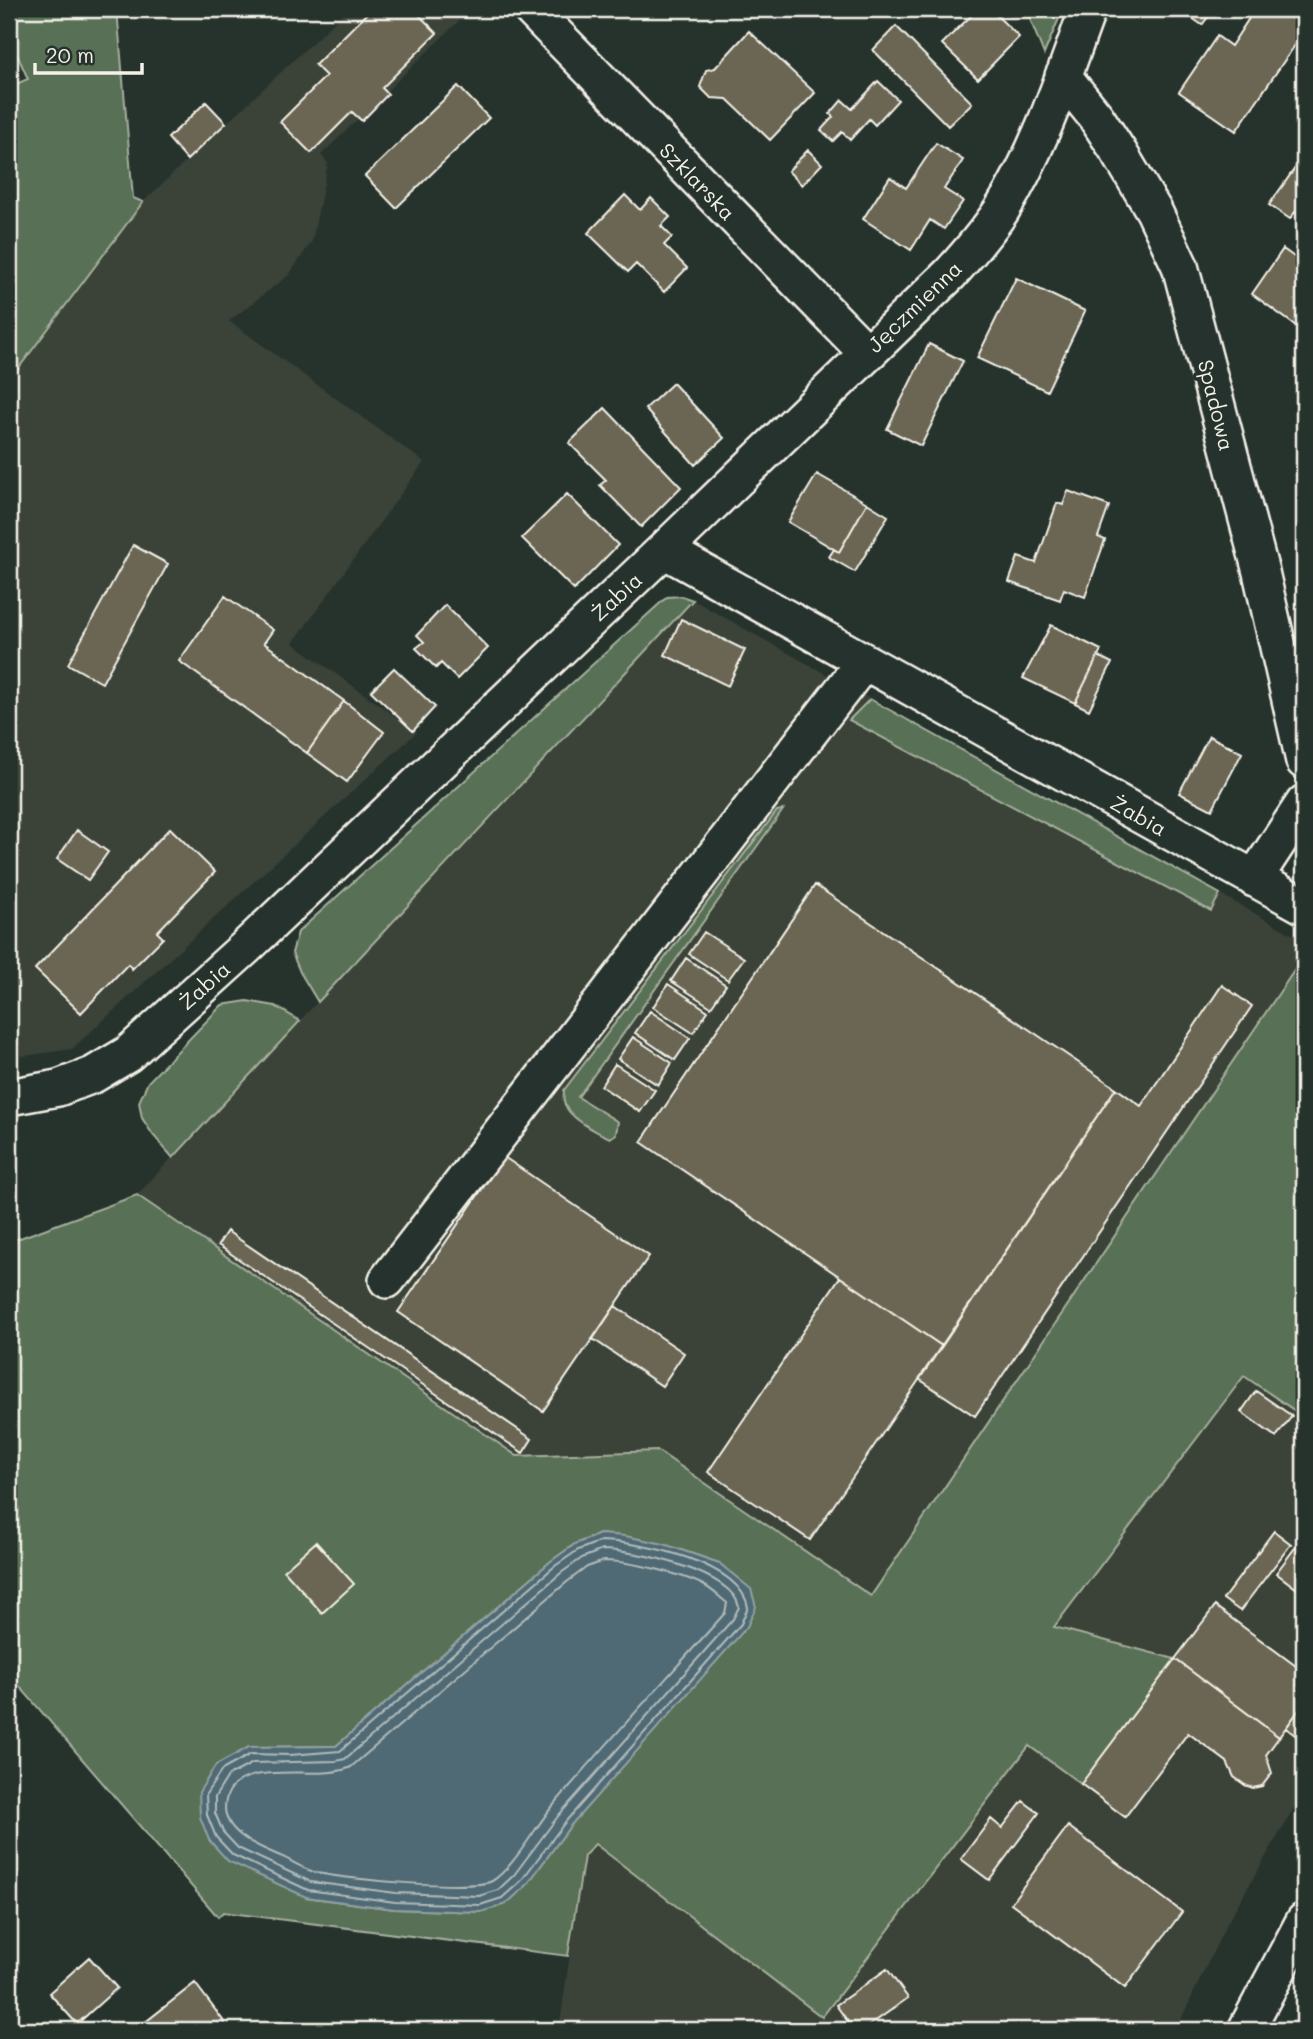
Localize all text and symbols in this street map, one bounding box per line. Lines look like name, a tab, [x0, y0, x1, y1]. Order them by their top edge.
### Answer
scale bar	[35, 32, 142, 76]
text: 20 m	[46, 41, 94, 68]
street label: Szklarska	[654, 136, 742, 226]
street label: Jęczmienna	[861, 254, 967, 358]
street label: Spadowa	[1193, 357, 1241, 453]
street label: Żabia	[585, 566, 647, 626]
street label: Żabia	[1106, 789, 1172, 841]
street label: Żabia	[173, 955, 235, 1015]

